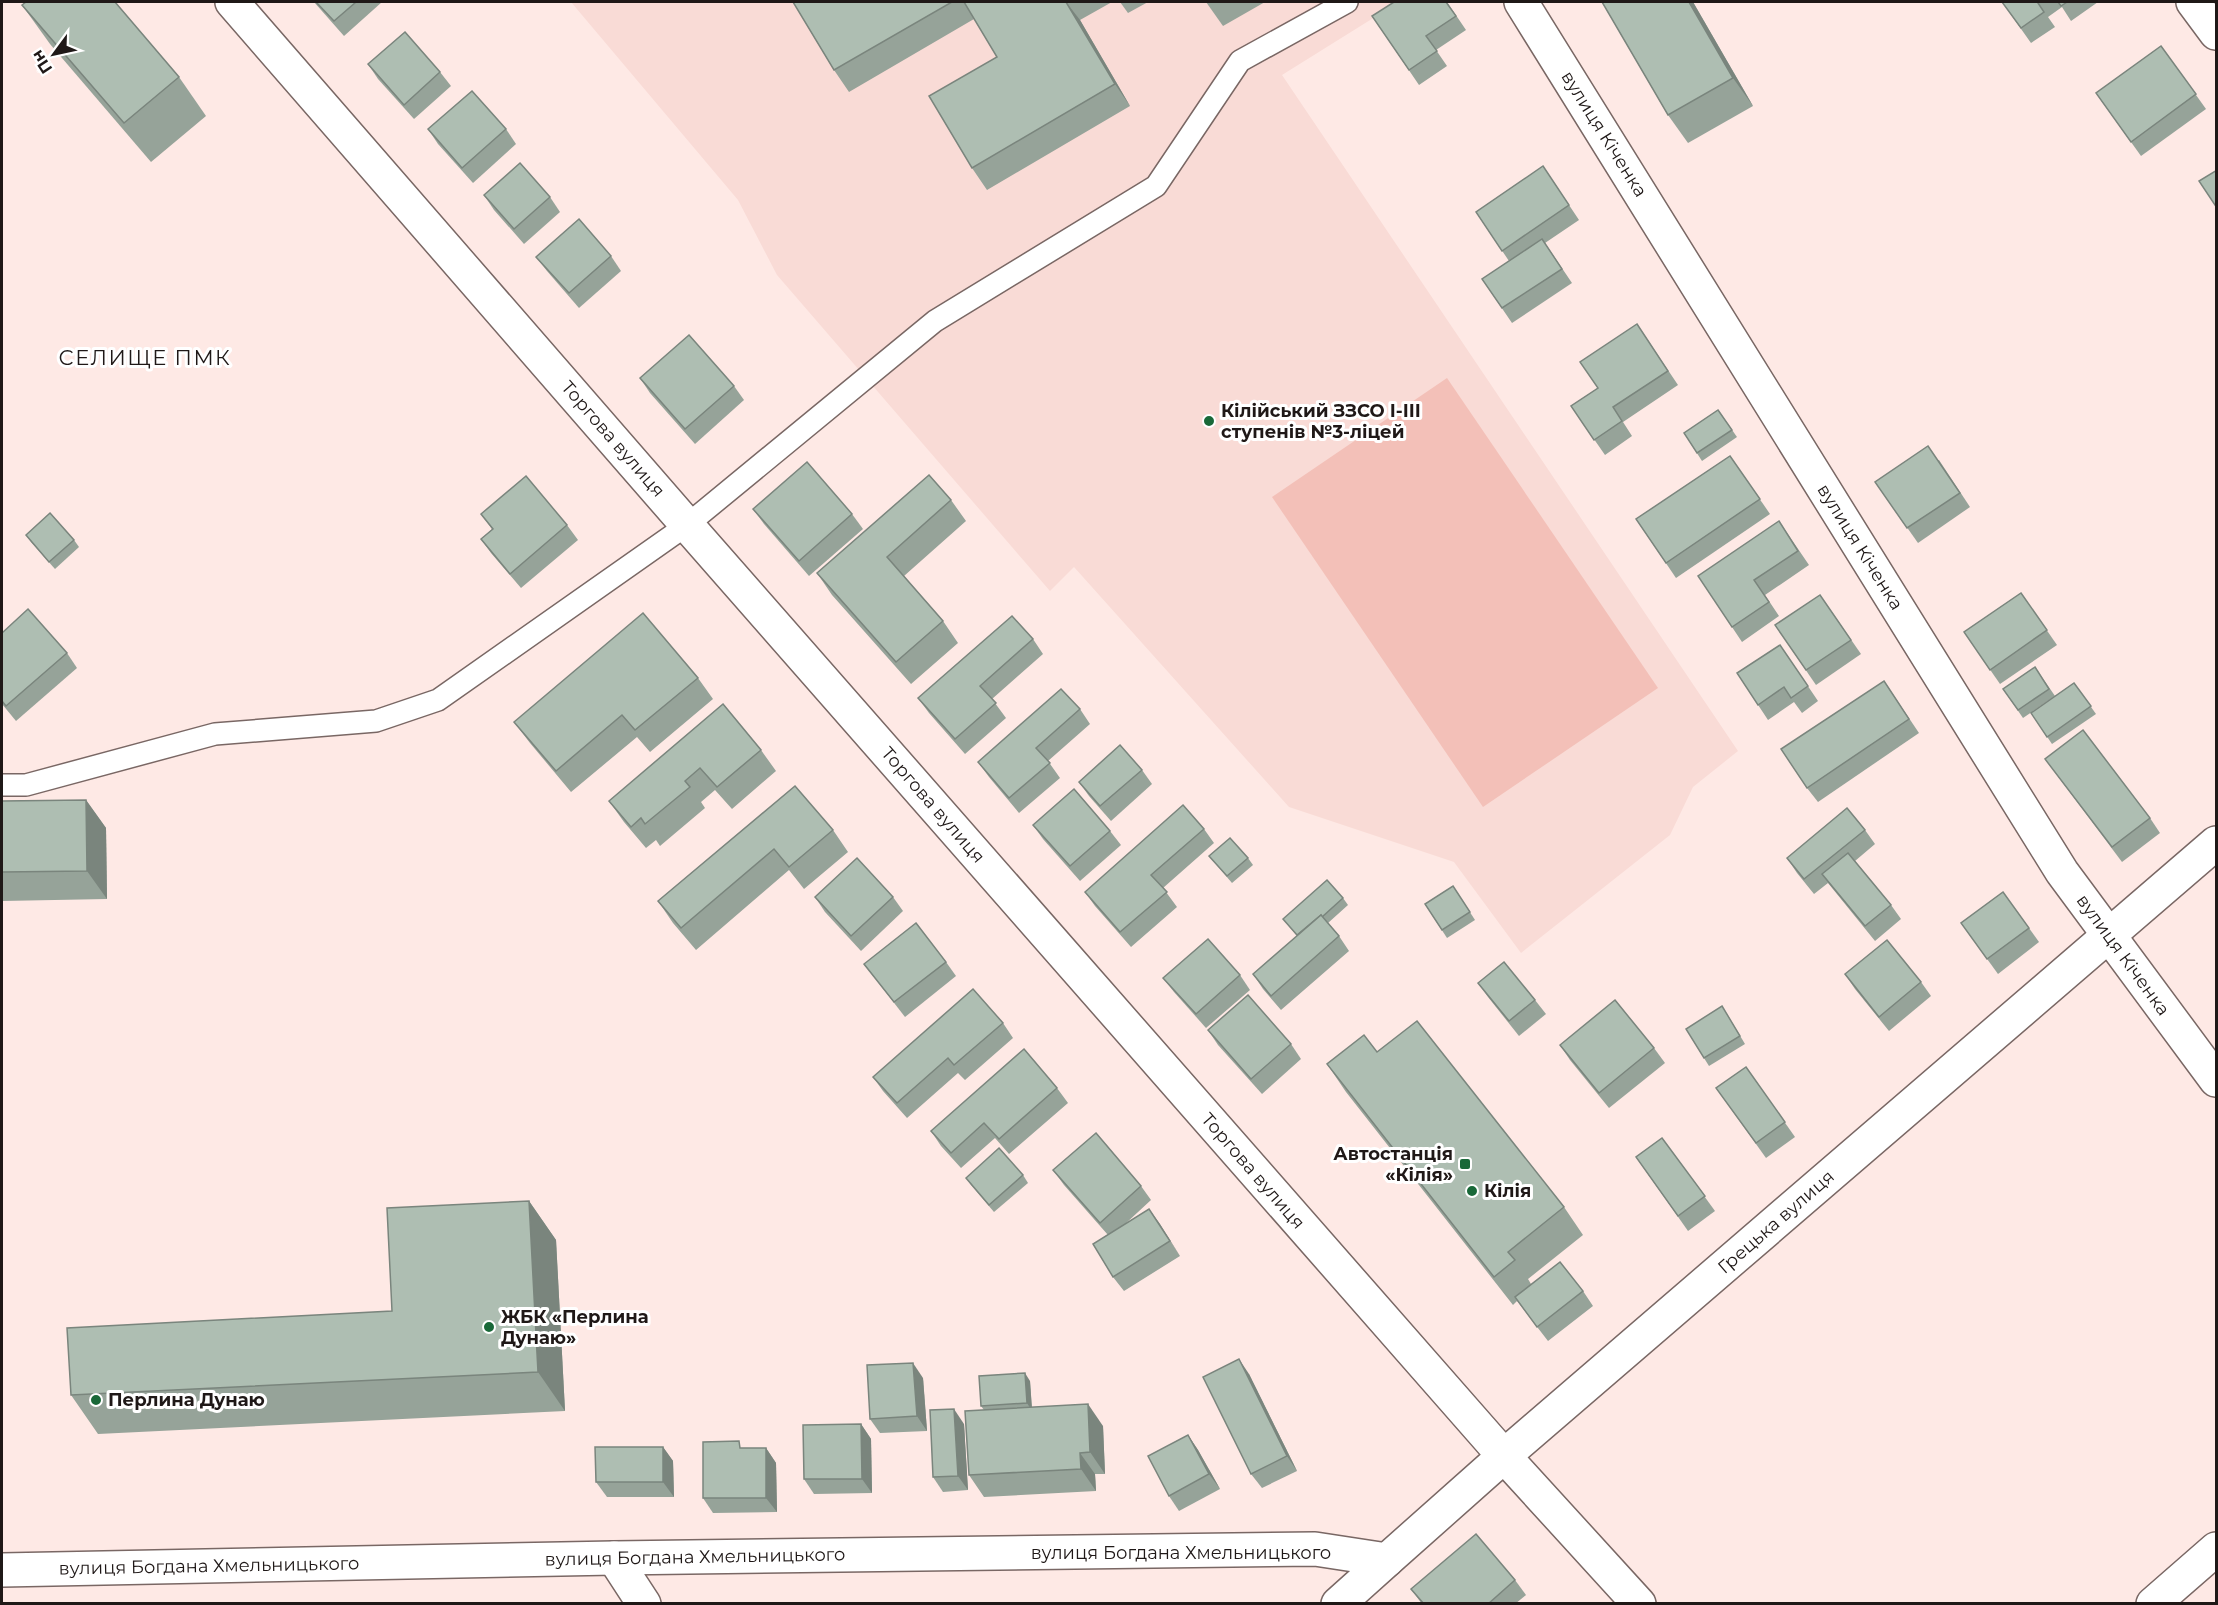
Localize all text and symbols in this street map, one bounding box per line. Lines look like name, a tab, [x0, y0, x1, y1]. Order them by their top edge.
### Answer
north arrow	[24, 24, 84, 84]
text: Пн	[27, 47, 56, 77]
street label: вулиця Кіченка	[1556, 67, 1652, 201]
district label: СЕЛИЩЕ ПМК	[59, 345, 231, 370]
street label: Торгова вулиця	[557, 376, 669, 502]
place label: Кілійський ЗЗСО І-ІІІ ступенів №3-ліцей	[1221, 400, 1421, 443]
marker: Кілійський ЗЗСО І-ІІІ ступенів №3-ліцей	[1202, 414, 1216, 428]
street label: вулиця Кіченка	[1812, 480, 1908, 614]
street label: Торгова вулиця	[877, 742, 989, 868]
street label: вулиця Кіченка	[2072, 890, 2174, 1020]
street label: Торгова вулиця	[1197, 1108, 1309, 1234]
place label: Автостанція «Кілія»	[1333, 1143, 1453, 1186]
marker: Автостанція «Кілія»	[1458, 1157, 1472, 1171]
street label: Грецька вулиця	[1713, 1165, 1839, 1279]
place label: Кілія	[1484, 1180, 1531, 1202]
marker: Кілія	[1465, 1184, 1479, 1198]
place label: ЖБК «Перлина Дунаю»	[501, 1306, 649, 1349]
marker: ЖБК «Перлина Дунаю»	[482, 1320, 496, 1334]
place label: Перлина Дунаю	[108, 1389, 265, 1411]
marker: Перлина Дунаю	[89, 1393, 103, 1407]
street label: вулиця Богдана Хмельницького	[1031, 1542, 1331, 1564]
street label: вулиця Богдана Хмельницького	[545, 1543, 845, 1571]
street label: вулиця Богдана Хмельницького	[59, 1552, 359, 1580]

